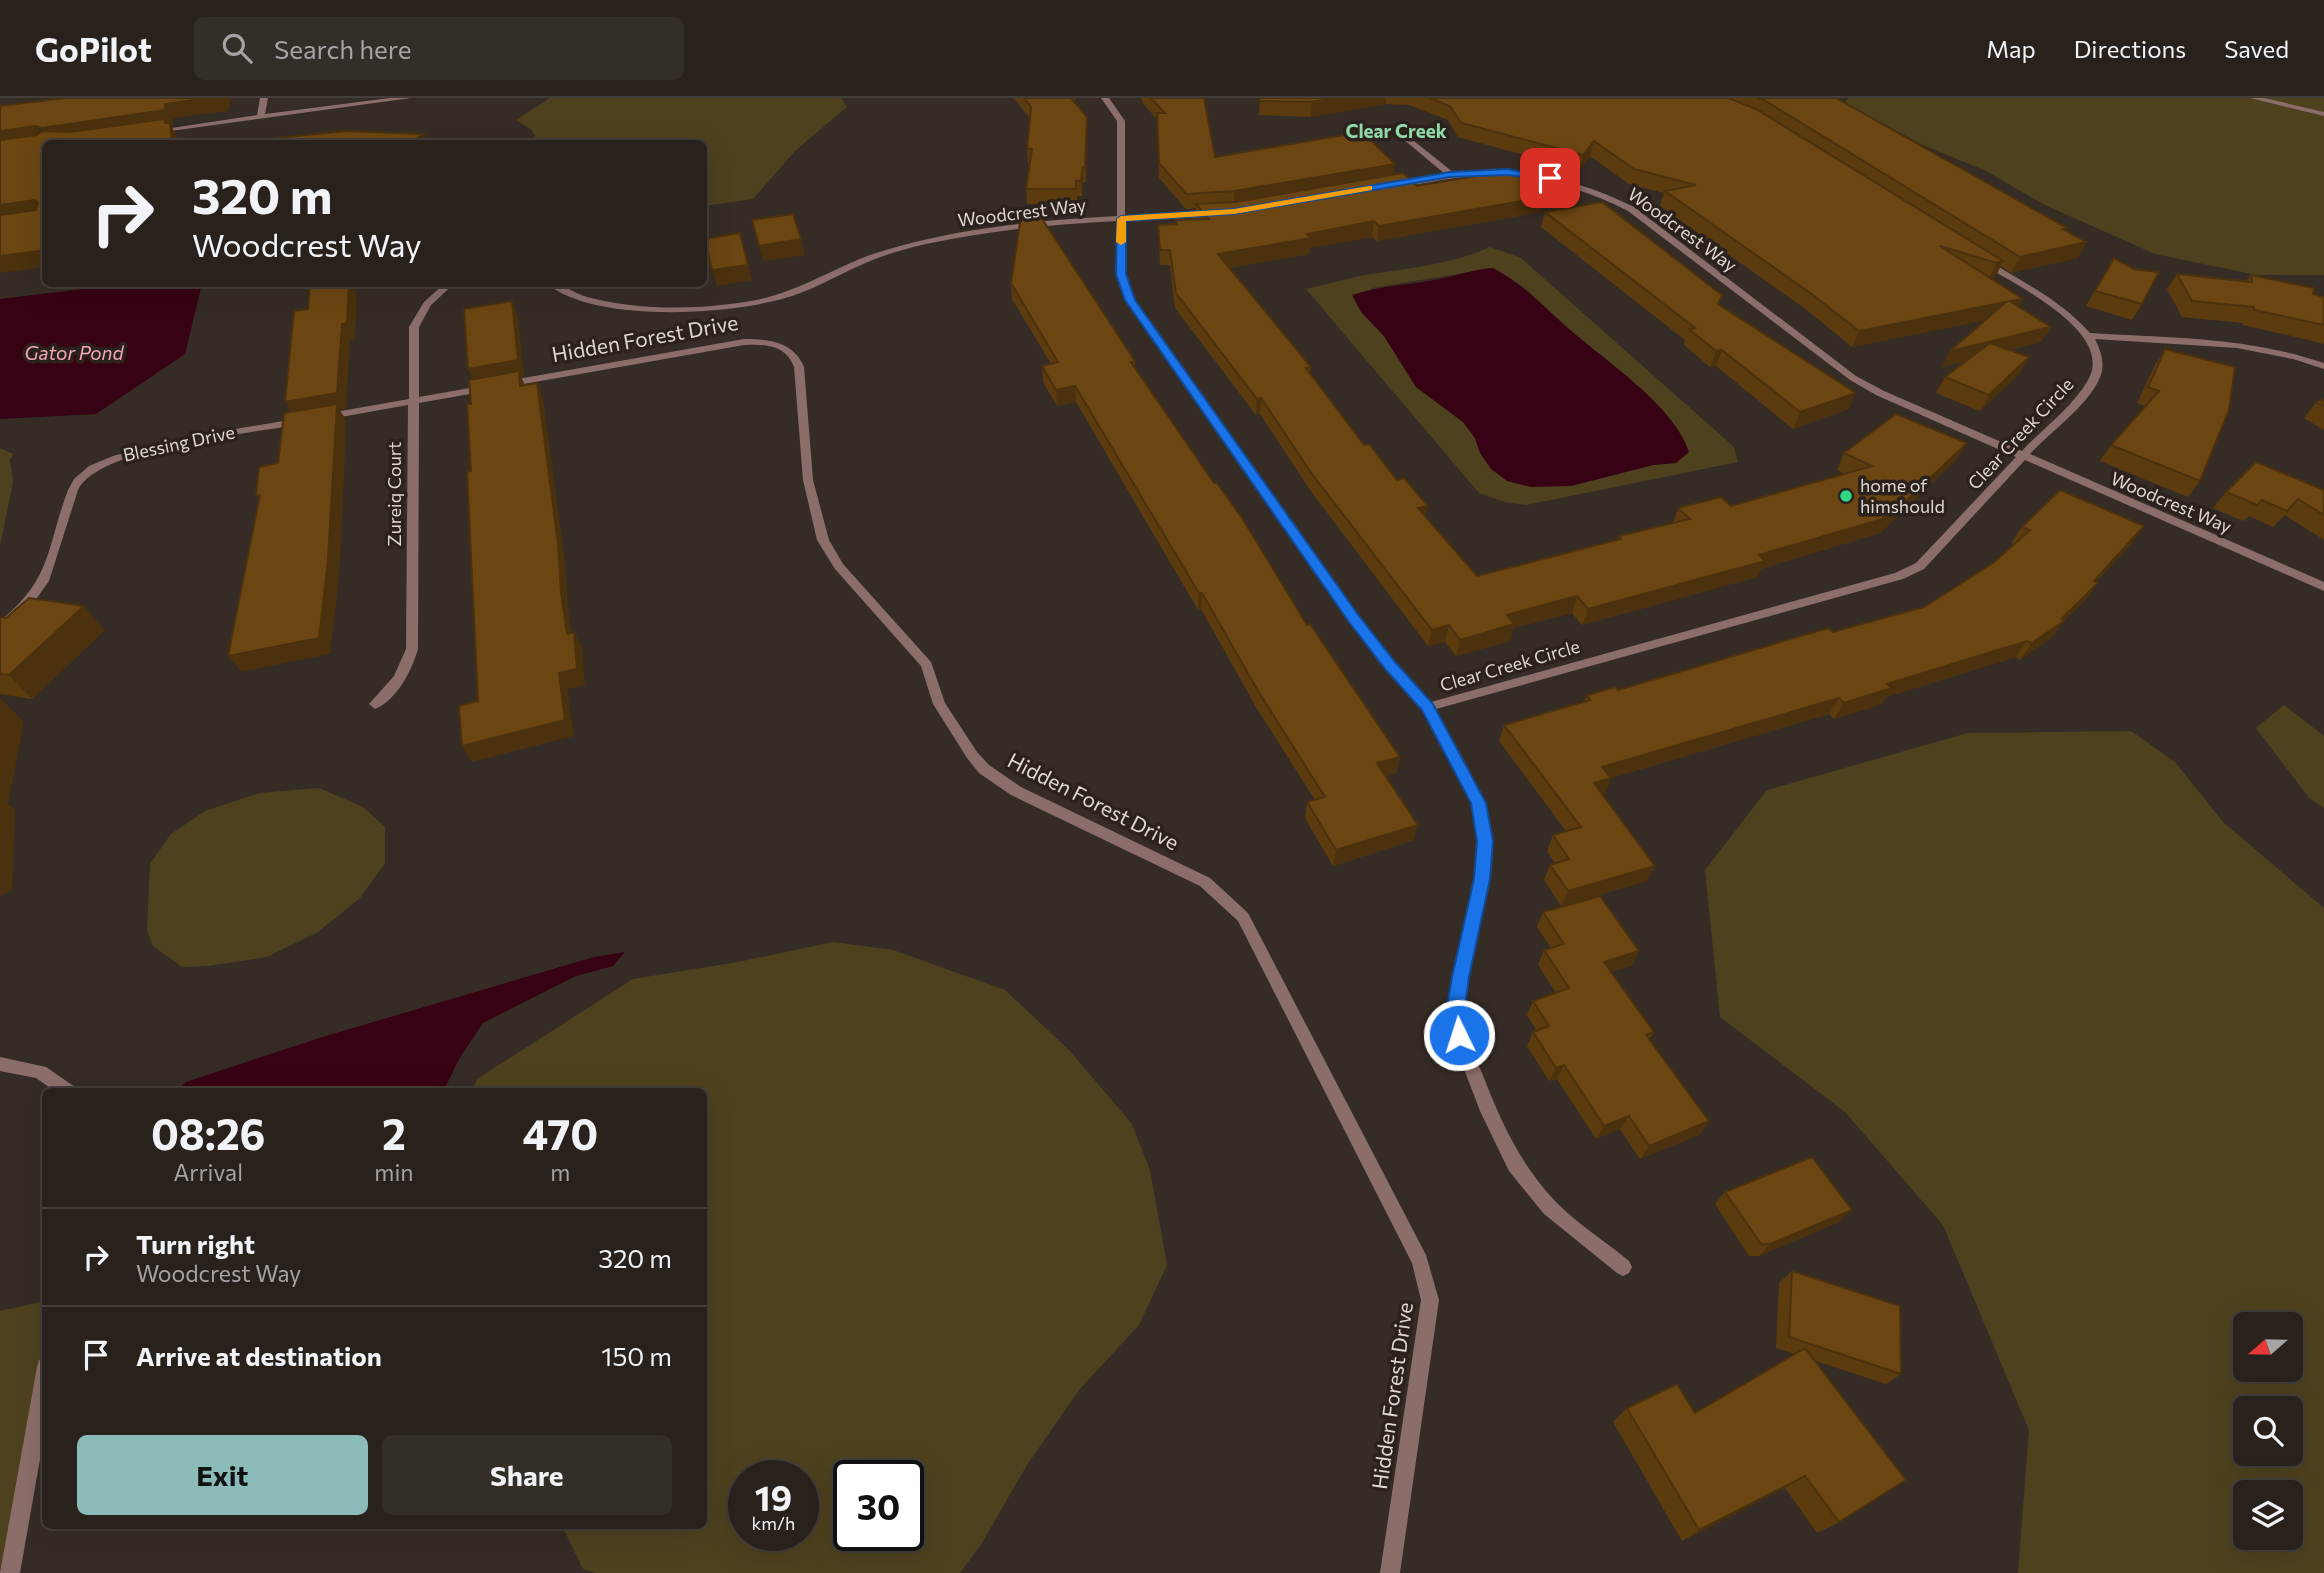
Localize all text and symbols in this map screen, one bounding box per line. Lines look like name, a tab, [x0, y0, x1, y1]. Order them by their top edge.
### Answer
search box	[194, 17, 684, 80]
text: GoPilot	[35, 28, 152, 69]
icon: search	[218, 29, 256, 67]
text: Search here	[274, 33, 411, 64]
text: Map	[1986, 34, 2036, 63]
text: Directions	[2074, 34, 2186, 63]
text: Saved	[2224, 34, 2289, 63]
district label: Clear Creek	[1345, 119, 1447, 142]
pin	[1520, 148, 1580, 208]
icon: arrive	[1531, 159, 1569, 197]
text: 320 m	[192, 164, 333, 224]
icon: right	[77, 168, 168, 259]
street label: Woodcrest Way	[1624, 182, 1741, 276]
street label: Woodcrest Way	[956, 193, 1087, 231]
text: Woodcrest Way	[192, 224, 422, 264]
street label: Hidden Forest Drive	[550, 309, 740, 366]
water label: Gator Pond	[25, 341, 124, 364]
street label: Clear Creek Circle	[1963, 373, 2078, 494]
street label: Blessing Drive	[121, 420, 237, 466]
street label: Zureiq Court	[383, 442, 405, 546]
street label: Woodcrest Way	[2108, 467, 2235, 537]
place label: home of himshould	[1860, 474, 1945, 517]
marker: home of himshould	[1838, 488, 1854, 504]
street label: Clear Creek Circle	[1437, 635, 1582, 696]
street label: Hidden Forest Drive	[1004, 747, 1183, 855]
position arrow	[1422, 998, 1496, 1072]
text: 08:26	[151, 1107, 265, 1159]
text: 2	[382, 1107, 406, 1159]
text: 470	[522, 1107, 598, 1159]
text: Arrival	[173, 1158, 243, 1186]
text: min	[374, 1158, 414, 1186]
text: m	[550, 1158, 570, 1186]
text: Turn right	[136, 1228, 255, 1259]
icon: right	[77, 1238, 115, 1276]
text: 320 m	[598, 1242, 672, 1273]
text: Woodcrest Way	[136, 1259, 301, 1287]
street label: Hidden Forest Drive	[1366, 1301, 1417, 1491]
north arrow	[2233, 1312, 2303, 1382]
map controls	[2233, 1312, 2303, 1550]
icon: arrive	[77, 1336, 115, 1374]
text: Arrive at destination	[136, 1340, 382, 1371]
text: 150 m	[601, 1340, 672, 1371]
button: search	[2233, 1396, 2303, 1466]
button: Exit	[77, 1435, 368, 1515]
button: Share	[382, 1435, 672, 1515]
speed limit sign: 30	[833, 1460, 924, 1551]
text: 19	[755, 1475, 792, 1518]
button: layers	[2233, 1480, 2303, 1550]
text: km/h	[752, 1512, 795, 1534]

